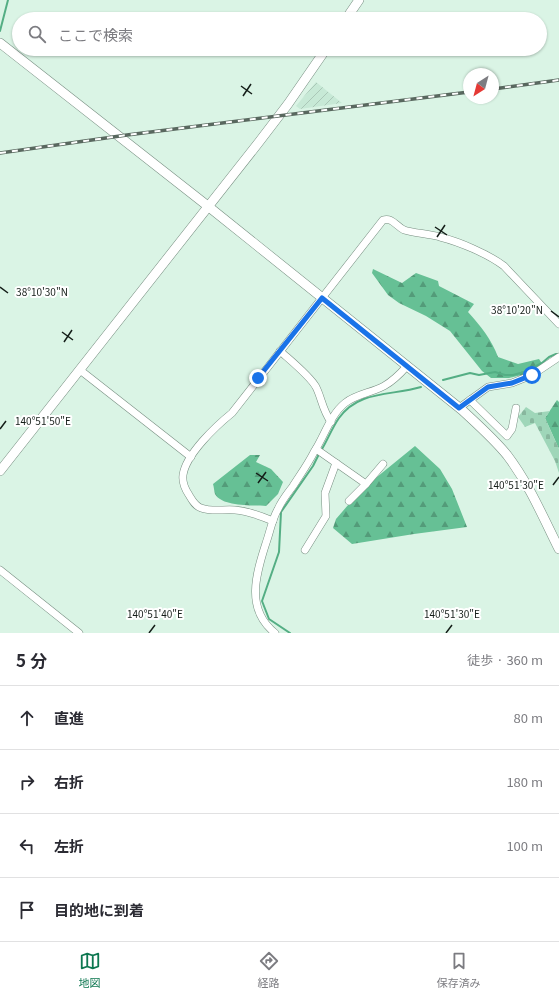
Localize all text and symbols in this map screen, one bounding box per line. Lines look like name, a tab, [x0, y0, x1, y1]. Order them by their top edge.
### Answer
search box	[12, 12, 547, 56]
icon: search	[26, 23, 48, 45]
text: ここで検索	[58, 24, 133, 45]
north arrow	[463, 68, 499, 104]
text: 38°10'30"N	[16, 284, 68, 299]
text: 38°10'20"N	[491, 302, 543, 317]
route start	[523, 366, 541, 384]
route end	[249, 369, 267, 387]
text: 140°51'50"E	[15, 413, 71, 428]
text: 140°51'30"E	[488, 477, 544, 492]
text: 140°51'40"E	[127, 606, 183, 621]
text: 140°51'30"E	[424, 606, 480, 621]
text: 5 分	[16, 647, 47, 672]
text: 徒歩 · 360 m	[467, 650, 543, 669]
icon: ahead	[16, 707, 38, 729]
text: 直進	[54, 707, 84, 728]
text: 80 m	[514, 708, 543, 727]
icon: right	[16, 771, 38, 793]
text: 右折	[54, 771, 84, 792]
text: 180 m	[506, 772, 543, 791]
icon: left	[16, 835, 38, 857]
text: 左折	[54, 835, 84, 856]
text: 100 m	[506, 836, 543, 855]
icon: arrive	[16, 899, 38, 921]
text: 目的地に到着	[54, 899, 144, 920]
tab: 地図	[79, 950, 101, 990]
tab: 経路	[258, 950, 280, 990]
tab: 保存済み	[437, 950, 481, 990]

